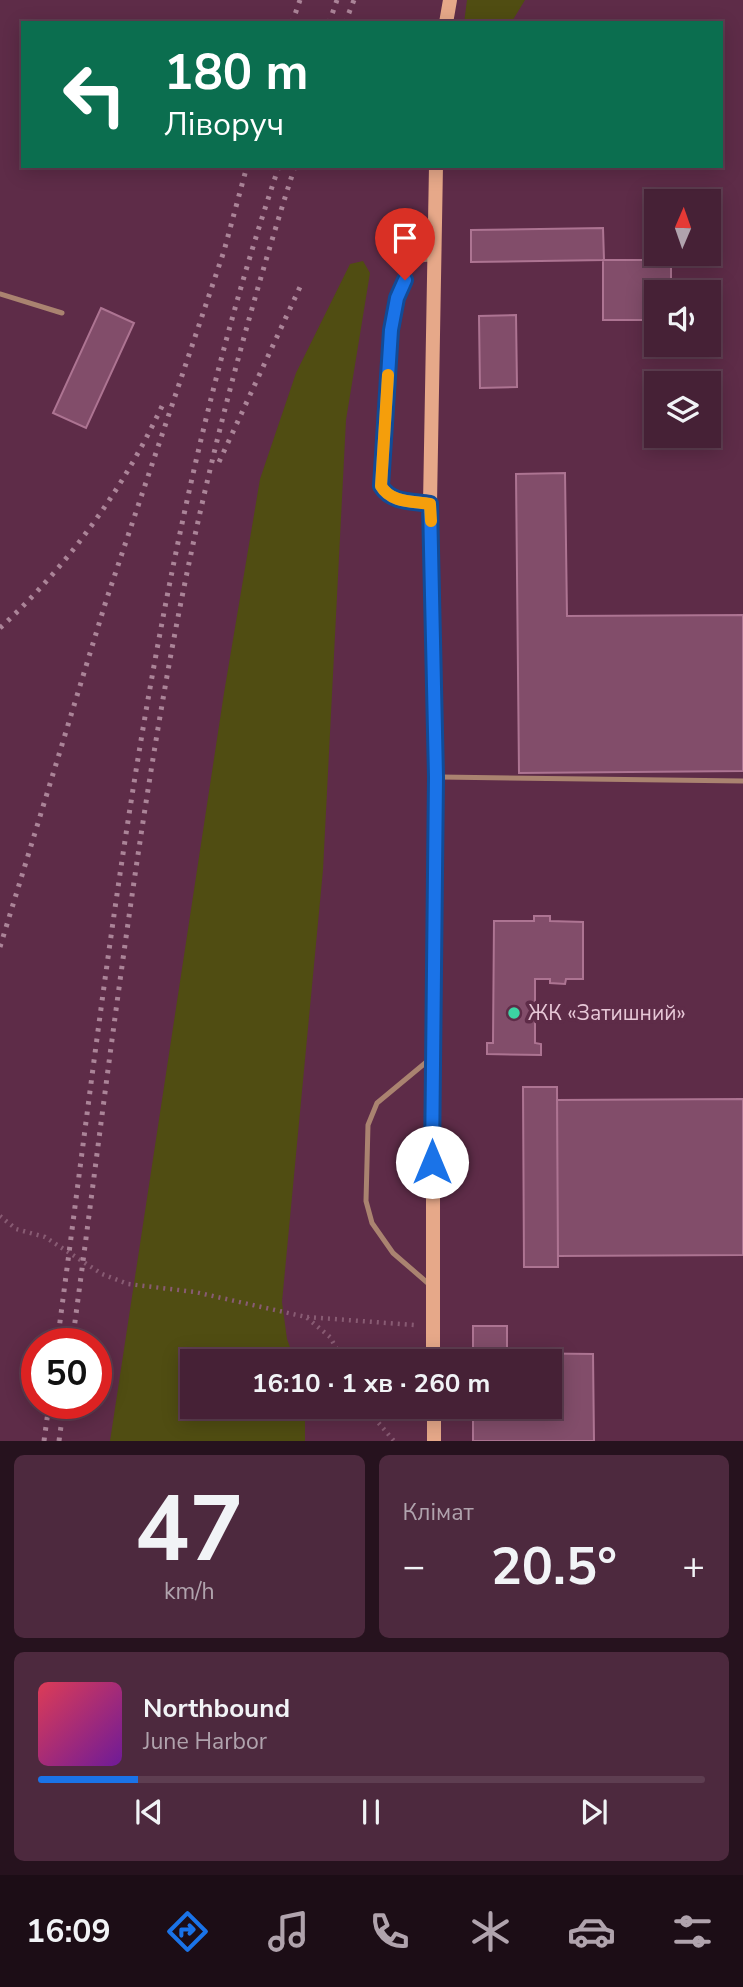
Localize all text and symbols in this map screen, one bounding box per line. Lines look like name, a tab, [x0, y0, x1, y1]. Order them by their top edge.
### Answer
text: 180 m	[164, 39, 308, 106]
icon: left	[49, 49, 140, 140]
text: Ліворуч	[164, 103, 284, 146]
north arrow	[644, 189, 721, 266]
map controls	[644, 189, 721, 448]
pin	[375, 208, 435, 280]
icon: arrive	[386, 219, 424, 257]
button: sound	[644, 280, 721, 357]
button: layers	[644, 371, 721, 448]
place label: ЖК «Затишний»	[528, 999, 686, 1027]
marker: ЖК «Затишний»	[506, 1005, 522, 1021]
position arrow	[395, 1125, 469, 1199]
speed limit sign: 50	[21, 1328, 112, 1419]
text: 16:10 · 1 хв · 260 m	[252, 1366, 490, 1401]
text: 47	[135, 1468, 244, 1592]
text: Клімат	[403, 1497, 474, 1528]
text: 20.5°	[491, 1531, 617, 1602]
text: −	[403, 1541, 425, 1592]
text: +	[682, 1541, 705, 1592]
text: km/h	[164, 1576, 215, 1607]
text: Northbound	[143, 1691, 290, 1726]
text: June Harbor	[143, 1726, 267, 1757]
icon: previous	[130, 1793, 168, 1831]
icon: pause	[352, 1793, 390, 1831]
icon: next	[575, 1793, 613, 1831]
icon: directions	[163, 1907, 212, 1956]
icon: music	[264, 1907, 313, 1956]
icon: phone	[365, 1907, 414, 1956]
icon: climate	[466, 1907, 515, 1956]
icon: car	[567, 1907, 616, 1956]
icon: filters	[668, 1907, 717, 1956]
text: 16:09	[26, 1910, 111, 1953]

